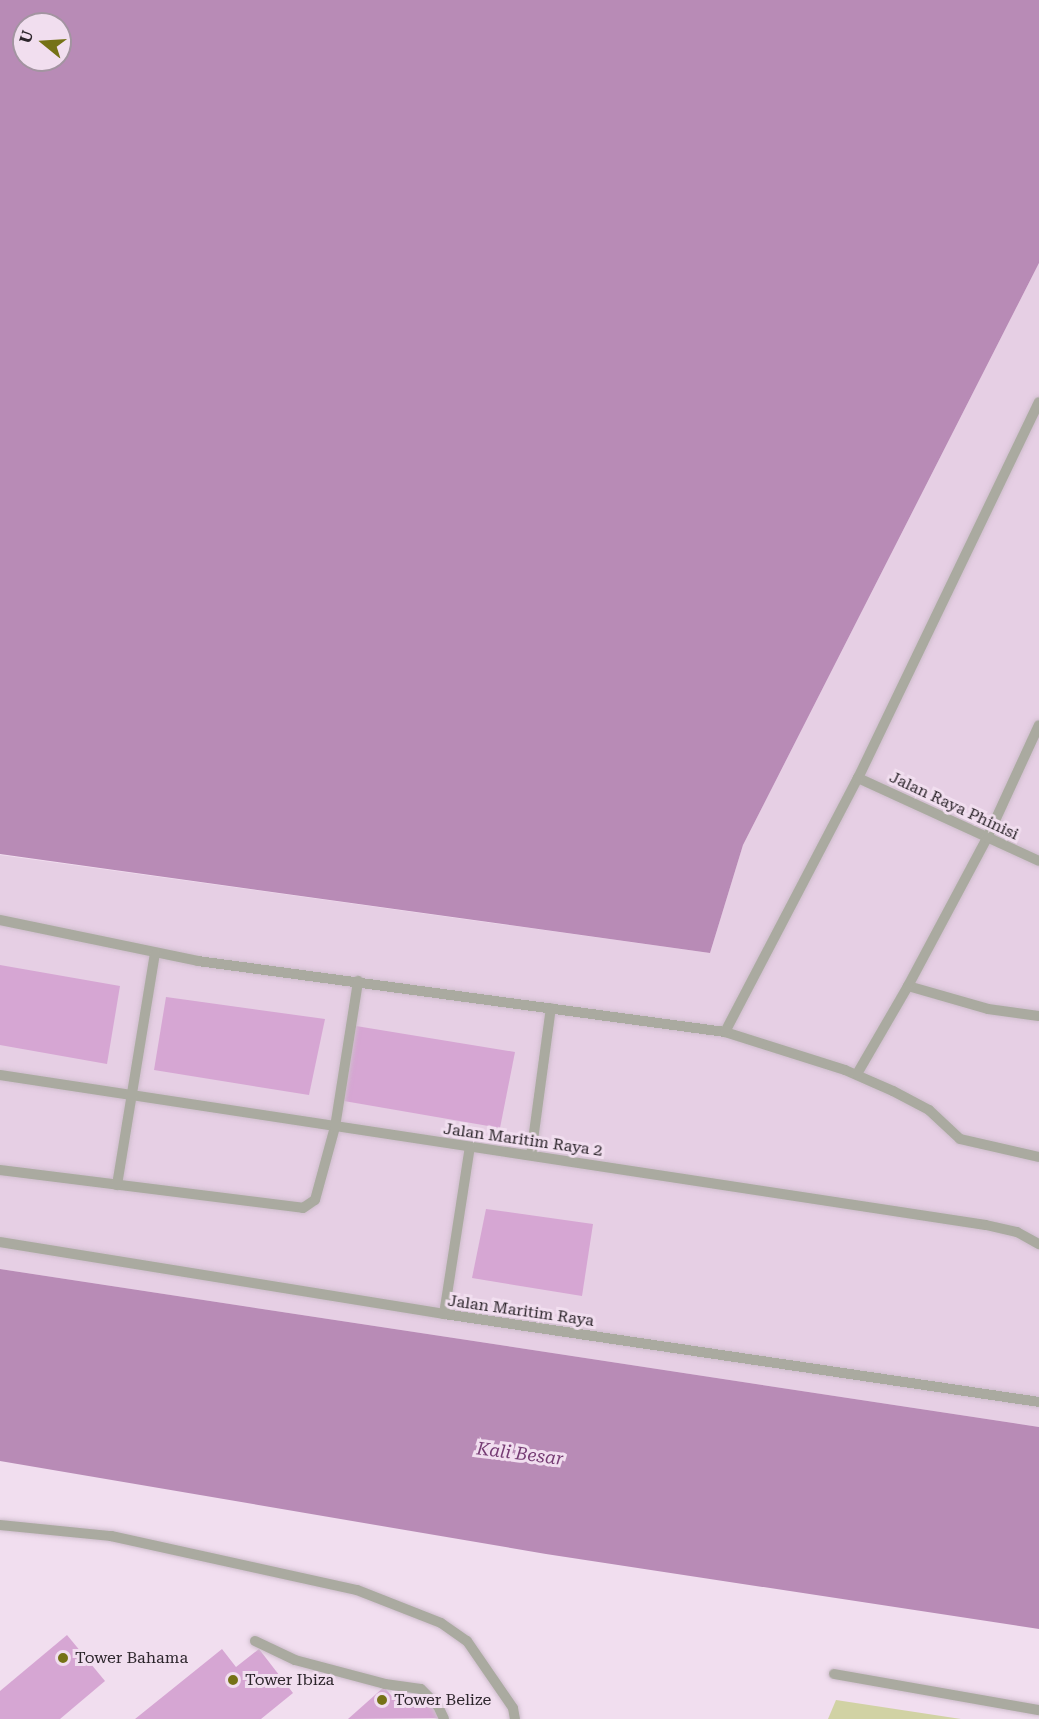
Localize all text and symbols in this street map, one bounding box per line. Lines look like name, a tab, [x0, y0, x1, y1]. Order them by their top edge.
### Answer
north arrow	[12, 12, 72, 72]
text: U	[15, 28, 37, 46]
street label: Jalan Raya Phinisi	[886, 768, 1022, 844]
street label: Jalan Maritim Raya 2	[442, 1119, 604, 1161]
street label: Jalan Maritim Raya	[447, 1291, 595, 1331]
water label: Kali Besar	[475, 1438, 565, 1470]
place label: Tower Bahama	[75, 1648, 188, 1668]
marker: Tower Bahama	[56, 1651, 70, 1665]
place label: Tower Ibiza	[245, 1670, 334, 1690]
marker: Tower Ibiza	[226, 1673, 240, 1687]
place label: Tower Belize	[394, 1690, 491, 1710]
marker: Tower Belize	[375, 1693, 389, 1707]

